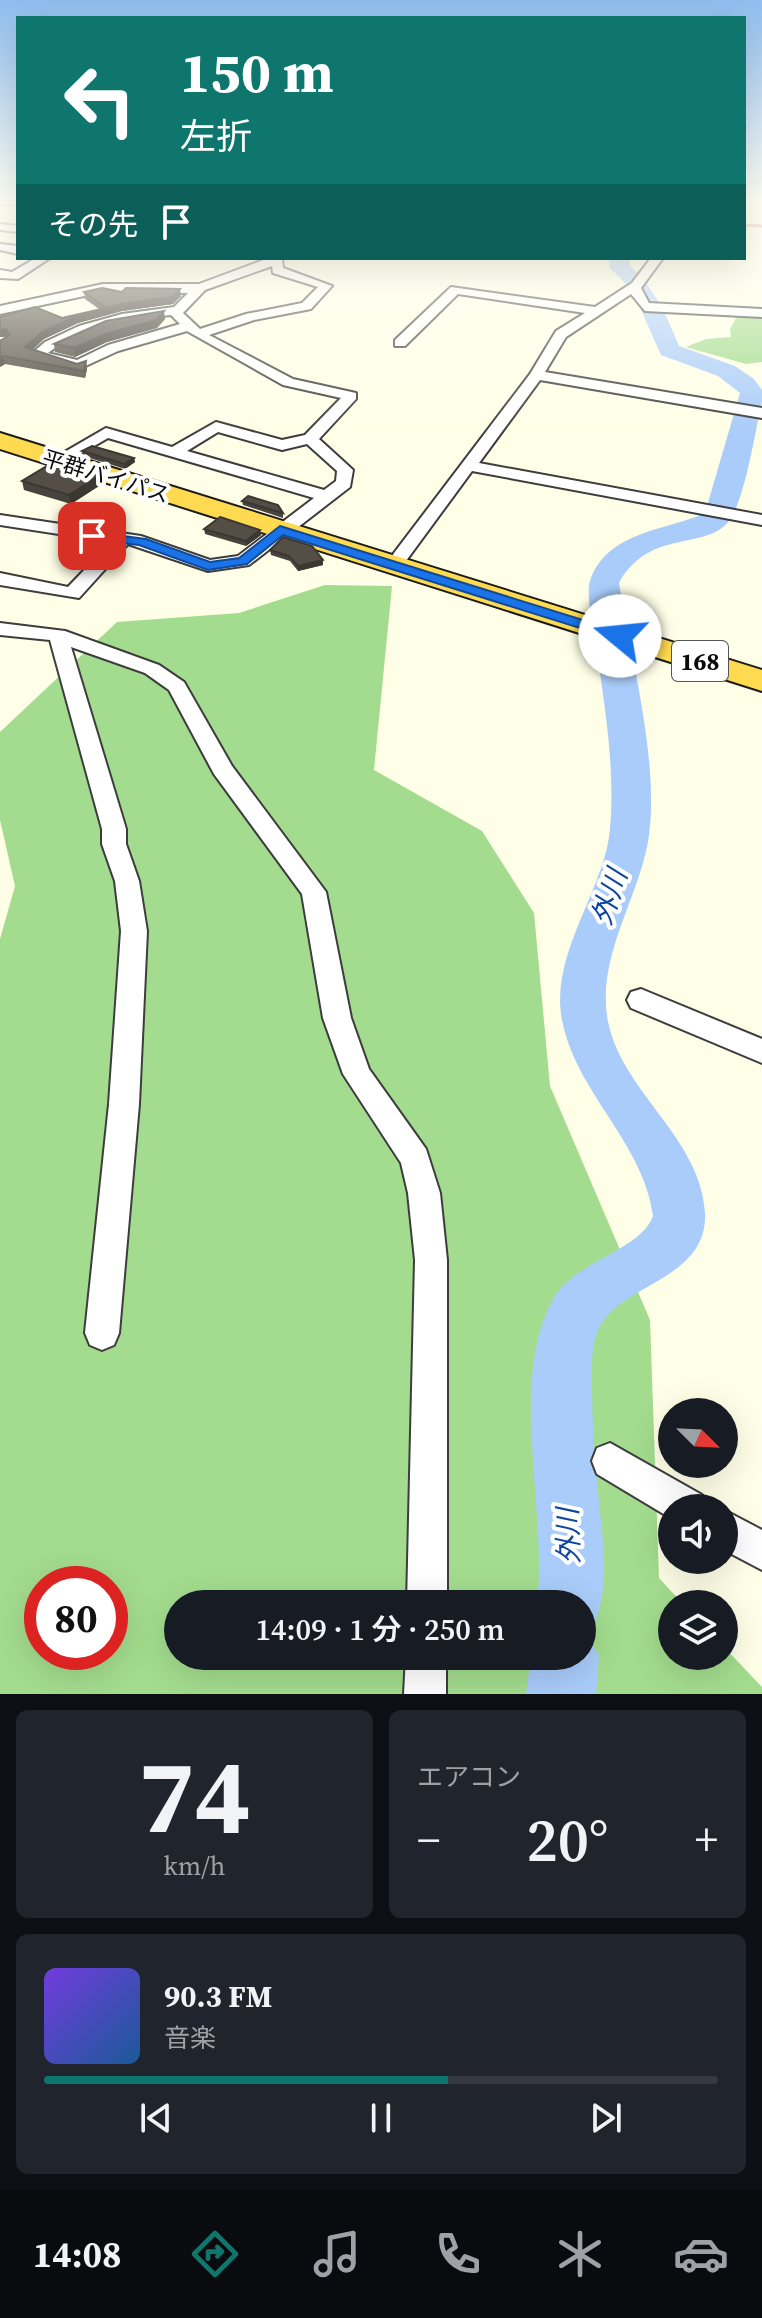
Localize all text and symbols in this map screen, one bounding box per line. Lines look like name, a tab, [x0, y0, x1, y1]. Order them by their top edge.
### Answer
text: 150 m	[180, 34, 334, 111]
icon: left	[48, 48, 152, 152]
text: 左折	[180, 112, 252, 161]
icon: arrive	[154, 200, 198, 244]
text: その先	[48, 204, 138, 245]
street label: 平群バイパス	[39, 442, 173, 510]
pin	[58, 502, 126, 570]
icon: arrive	[70, 514, 114, 558]
position arrow	[578, 594, 662, 678]
road number: 168	[672, 641, 728, 681]
water label: 外川	[582, 862, 637, 930]
north arrow	[658, 1398, 738, 1478]
map controls	[658, 1398, 738, 1670]
button: sound	[658, 1494, 738, 1574]
water label: 外川	[548, 1504, 588, 1565]
speed limit sign: 80	[24, 1566, 128, 1670]
button: layers	[658, 1590, 738, 1670]
text: 14:09 · 1 分 · 250 m	[255, 1609, 505, 1650]
text: 74	[138, 1724, 251, 1867]
text: エアコン	[417, 1759, 521, 1795]
text: 20°	[526, 1799, 609, 1881]
text: −	[417, 1809, 440, 1870]
text: +	[695, 1809, 718, 1870]
text: km/h	[164, 1848, 225, 1884]
text: 90.3 FM	[164, 1976, 272, 2017]
text: 音楽	[164, 2020, 216, 2056]
icon: previous	[134, 2096, 178, 2140]
icon: pause	[359, 2096, 403, 2140]
icon: next	[584, 2096, 628, 2140]
icon: directions	[187, 2226, 243, 2282]
icon: music	[309, 2226, 365, 2282]
icon: phone	[430, 2226, 486, 2282]
icon: climate	[552, 2226, 608, 2282]
icon: car	[673, 2226, 729, 2282]
text: 14:08	[33, 2230, 122, 2279]

